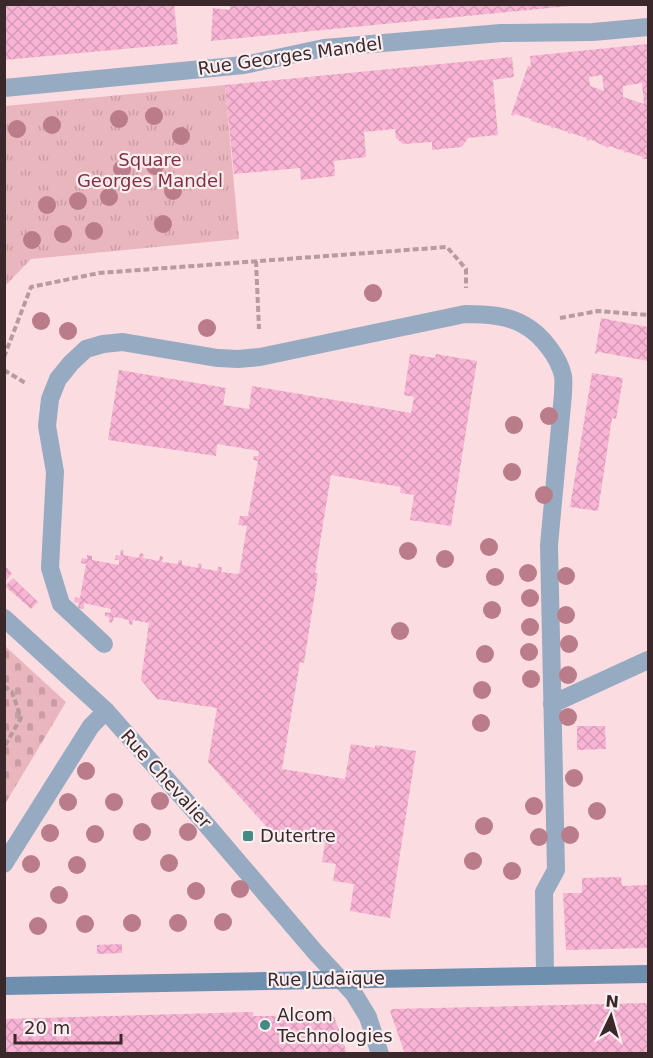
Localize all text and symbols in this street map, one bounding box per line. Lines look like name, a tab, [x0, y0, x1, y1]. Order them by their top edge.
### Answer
street label: Rue Georges Mandel	[196, 32, 384, 79]
park label: Square Georges Mandel	[77, 149, 223, 191]
street label: Rue Chevalier	[117, 725, 216, 833]
place label: Dutertre	[260, 825, 336, 846]
marker: Dutertre	[241, 829, 255, 843]
street label: Rue Judaïque	[267, 967, 385, 990]
north arrow	[581, 986, 641, 1046]
text: N	[605, 992, 620, 1012]
place label: Alcom Technologies	[276, 1004, 393, 1046]
scale bar	[15, 1007, 122, 1045]
text: 20 m	[24, 1017, 70, 1038]
marker: Alcom Technologies	[258, 1018, 272, 1032]

